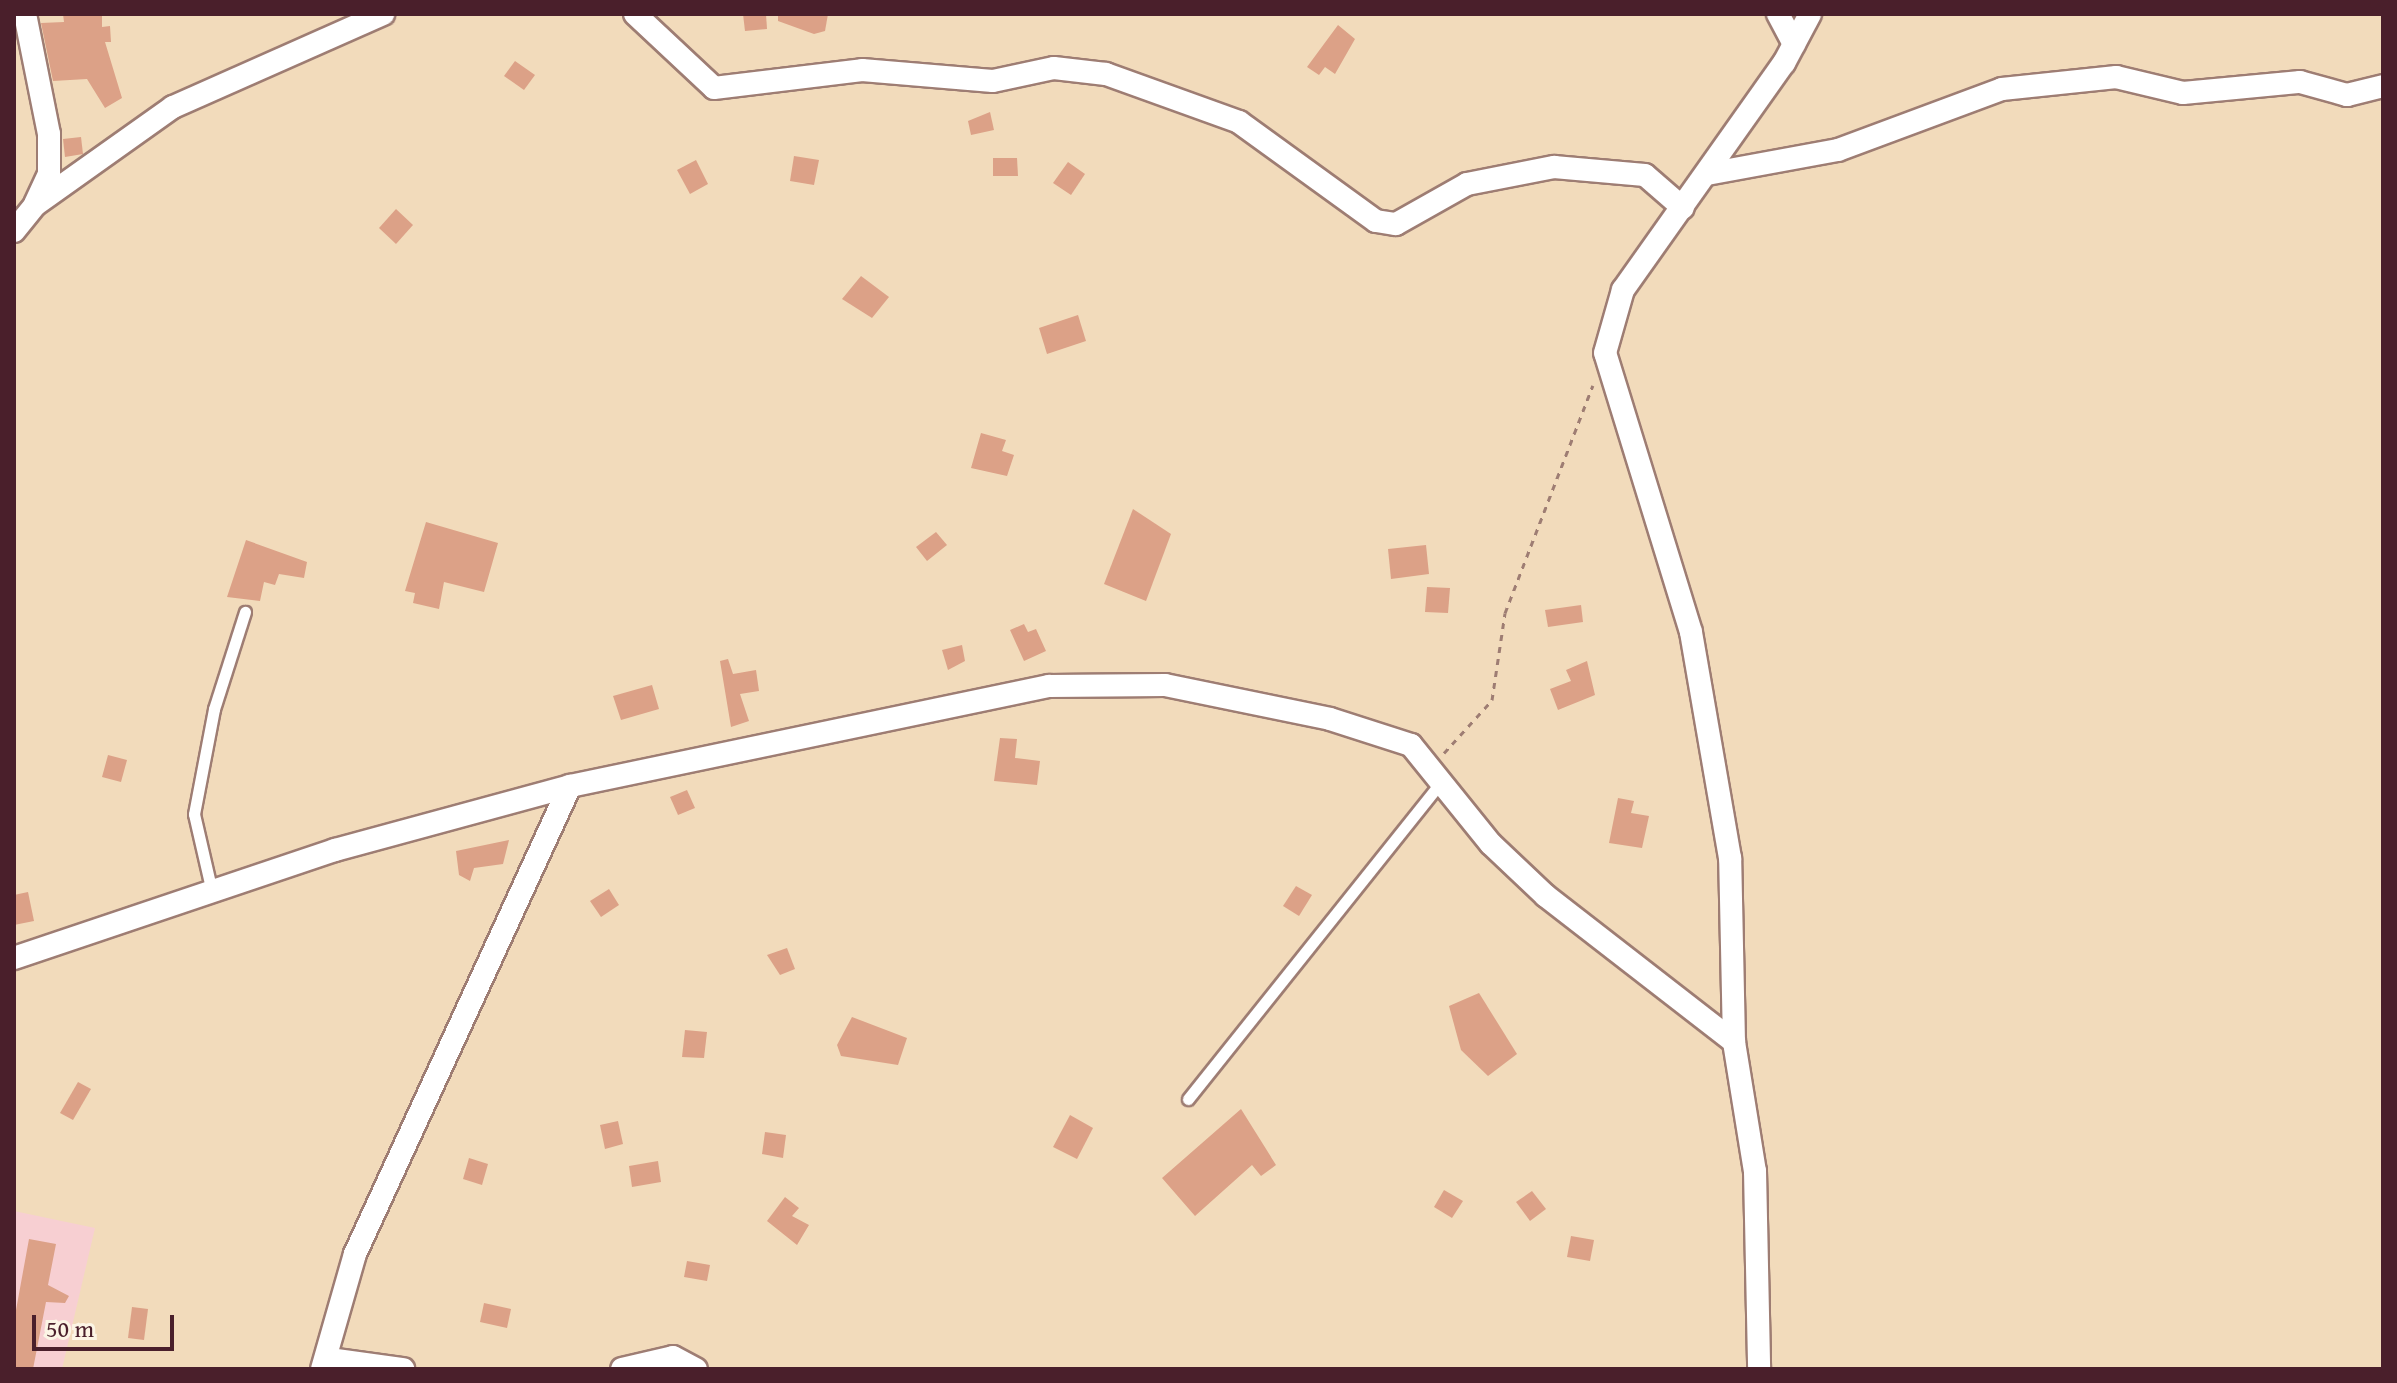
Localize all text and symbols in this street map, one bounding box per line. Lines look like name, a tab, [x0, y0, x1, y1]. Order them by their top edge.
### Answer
scale bar	[36, 1299, 178, 1349]
text: 50 m	[46, 1311, 94, 1346]

